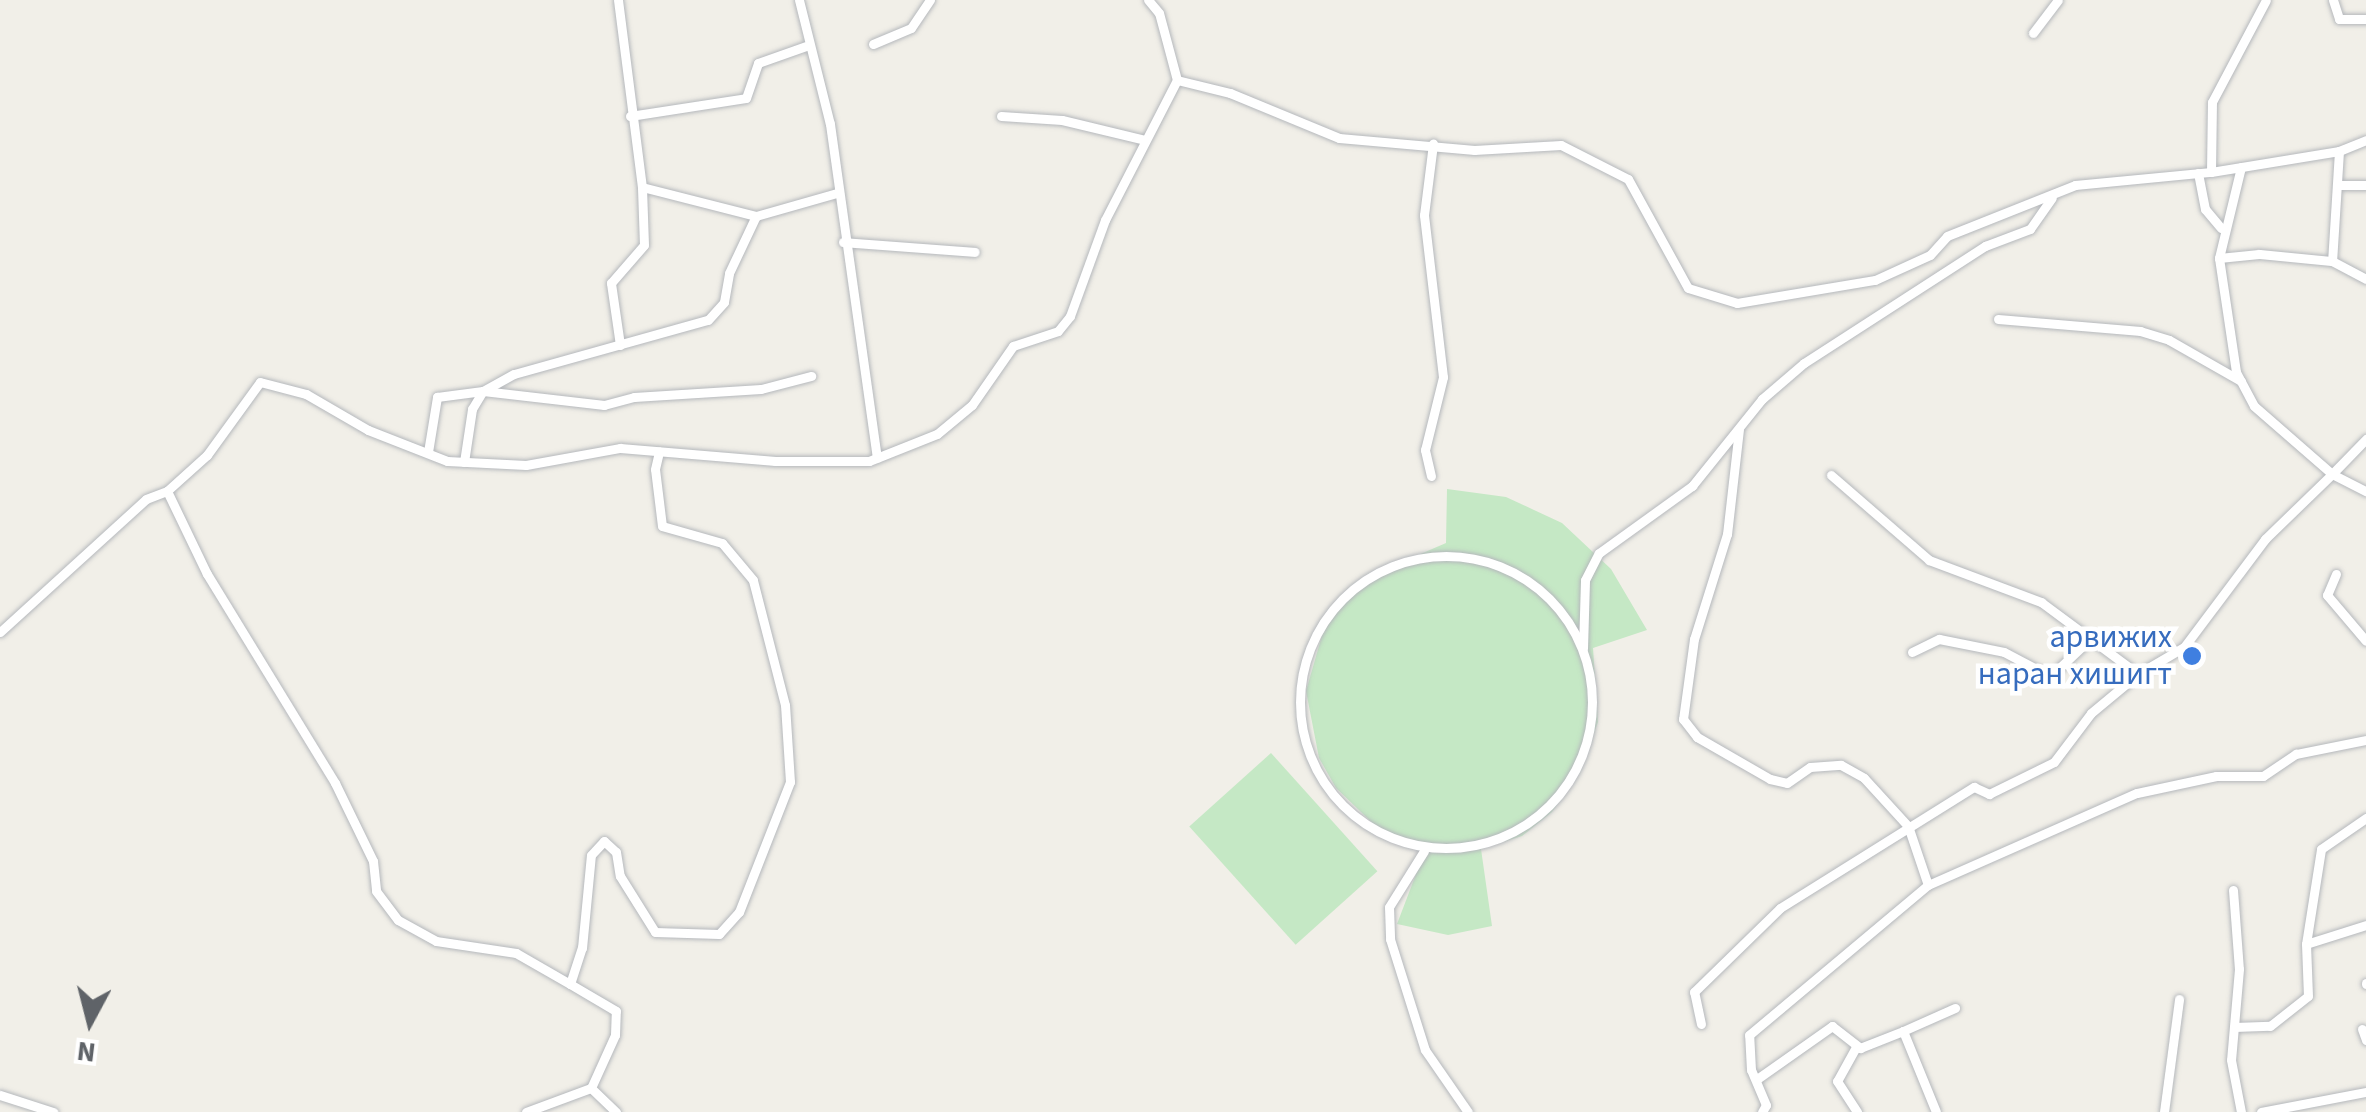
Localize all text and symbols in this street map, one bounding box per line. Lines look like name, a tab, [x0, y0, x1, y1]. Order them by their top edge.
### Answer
place label: арвижих наран хишигт	[1978, 619, 2172, 694]
marker: арвижих наран хишигт	[2181, 645, 2203, 667]
north arrow	[40, 972, 140, 1072]
text: N	[75, 1031, 98, 1073]

